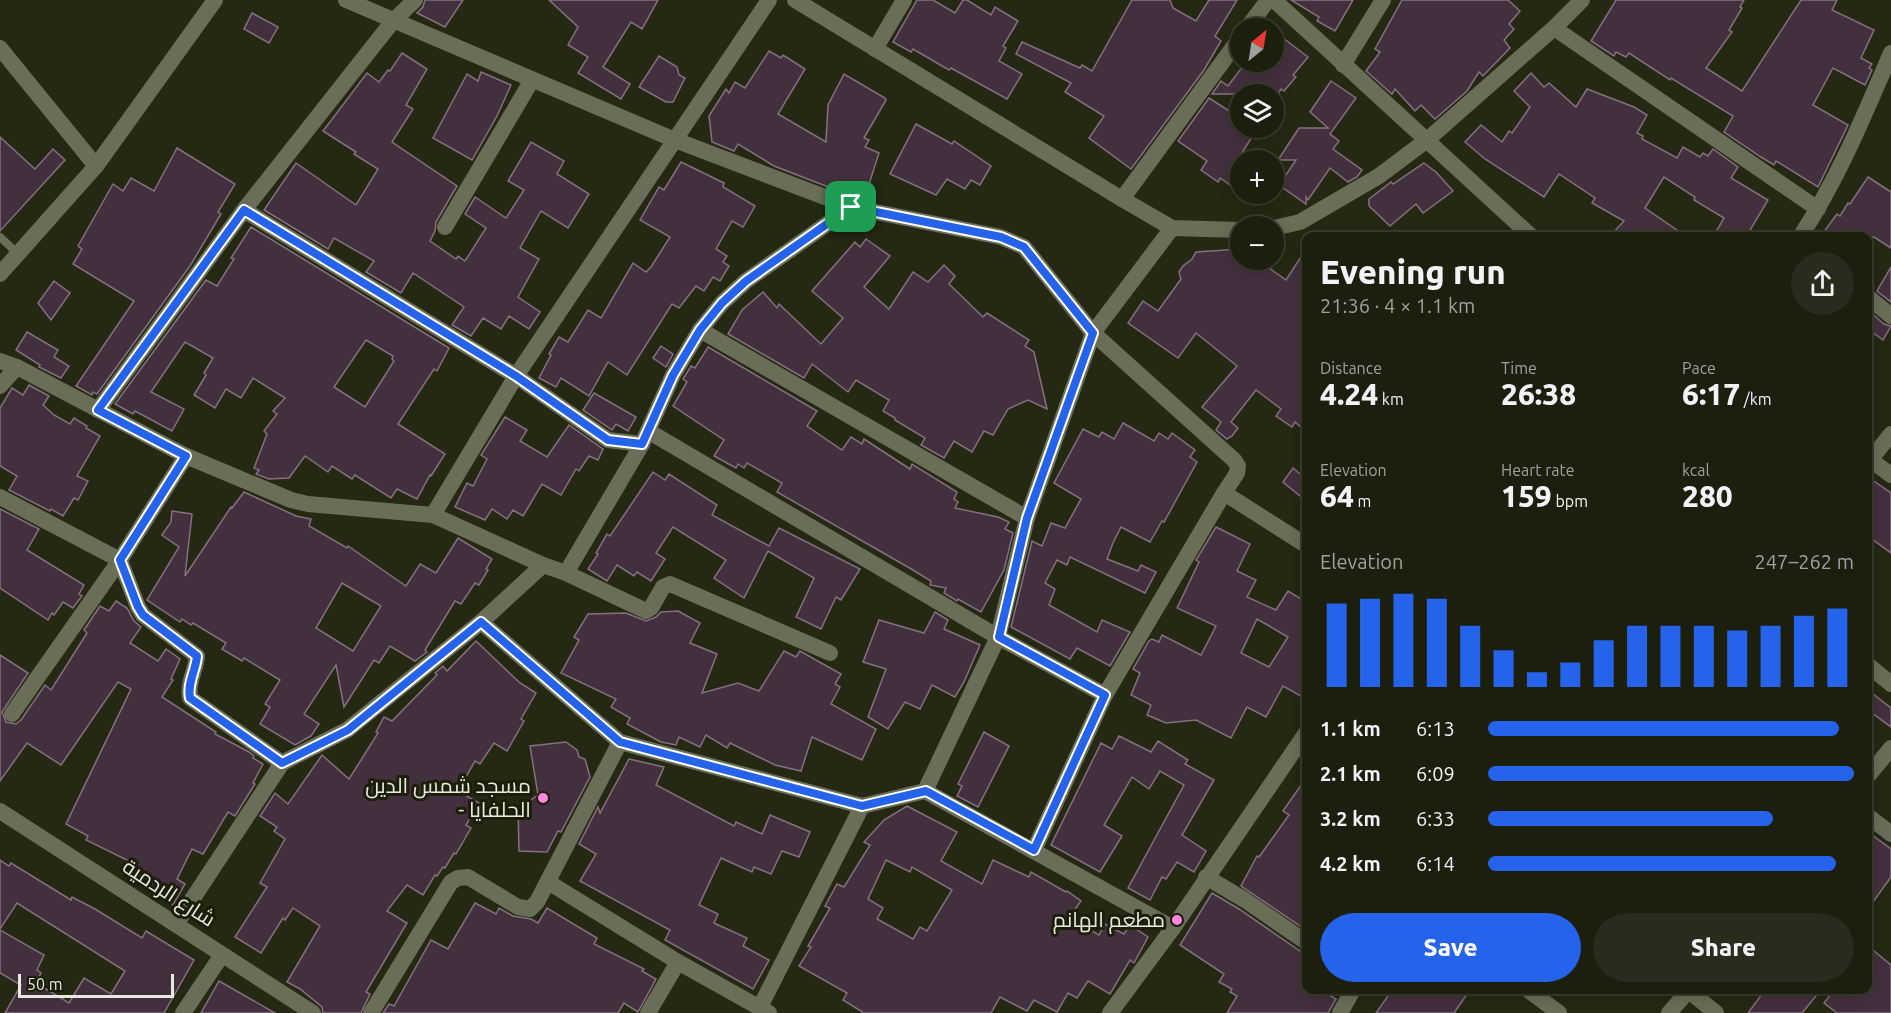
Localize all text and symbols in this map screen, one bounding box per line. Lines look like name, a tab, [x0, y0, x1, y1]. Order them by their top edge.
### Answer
north arrow	[1230, 18, 1284, 72]
map controls	[1230, 18, 1284, 270]
button: layers	[1230, 84, 1284, 138]
button: +	[1230, 150, 1284, 204]
pin	[825, 181, 876, 232]
icon: arrive	[834, 190, 867, 223]
button: −	[1230, 216, 1284, 270]
button: share	[1791, 252, 1854, 315]
text: Evening run	[1320, 253, 1506, 290]
text: 21:36 · 4 × 1.1 km	[1320, 294, 1475, 317]
text: Distance	[1320, 359, 1382, 377]
text: Time	[1501, 359, 1537, 377]
text: Pace	[1682, 359, 1716, 377]
text: 4.24	[1320, 377, 1378, 411]
text: 26:38	[1501, 377, 1576, 411]
text: 6:17	[1682, 377, 1740, 411]
text: km	[1378, 390, 1404, 408]
text: /km	[1740, 390, 1772, 408]
text: Elevation	[1320, 461, 1387, 479]
text: Heart rate	[1501, 461, 1575, 479]
text: kcal	[1682, 461, 1710, 479]
text: 64	[1320, 479, 1354, 513]
text: 159	[1501, 479, 1552, 513]
text: 280	[1682, 479, 1733, 513]
text: m	[1354, 492, 1371, 510]
text: bpm	[1552, 492, 1588, 510]
text: Elevation	[1320, 550, 1403, 573]
text: 247–262 m	[1755, 550, 1854, 573]
text: 1.1 km	[1320, 717, 1381, 740]
text: 6:13	[1416, 717, 1455, 740]
text: 2.1 km	[1320, 762, 1381, 785]
text: 6:09	[1416, 762, 1455, 785]
place label: مسجد شمس الدين - الحلفايا	[365, 773, 531, 821]
marker: مسجد شمس الدين - الحلفايا	[536, 791, 550, 805]
text: 3.2 km	[1320, 807, 1381, 830]
text: 6:33	[1416, 807, 1455, 830]
text: 4.2 km	[1320, 852, 1381, 875]
text: 6:14	[1416, 852, 1455, 875]
street label: شارع الردمية	[117, 853, 220, 933]
place label: مطعم الهانم	[1053, 907, 1165, 934]
marker: مطعم الهانم	[1170, 913, 1184, 927]
button: Save	[1320, 913, 1581, 982]
button: Share	[1593, 913, 1854, 982]
scale bar	[18, 971, 174, 998]
text: 50 m	[27, 975, 63, 993]

